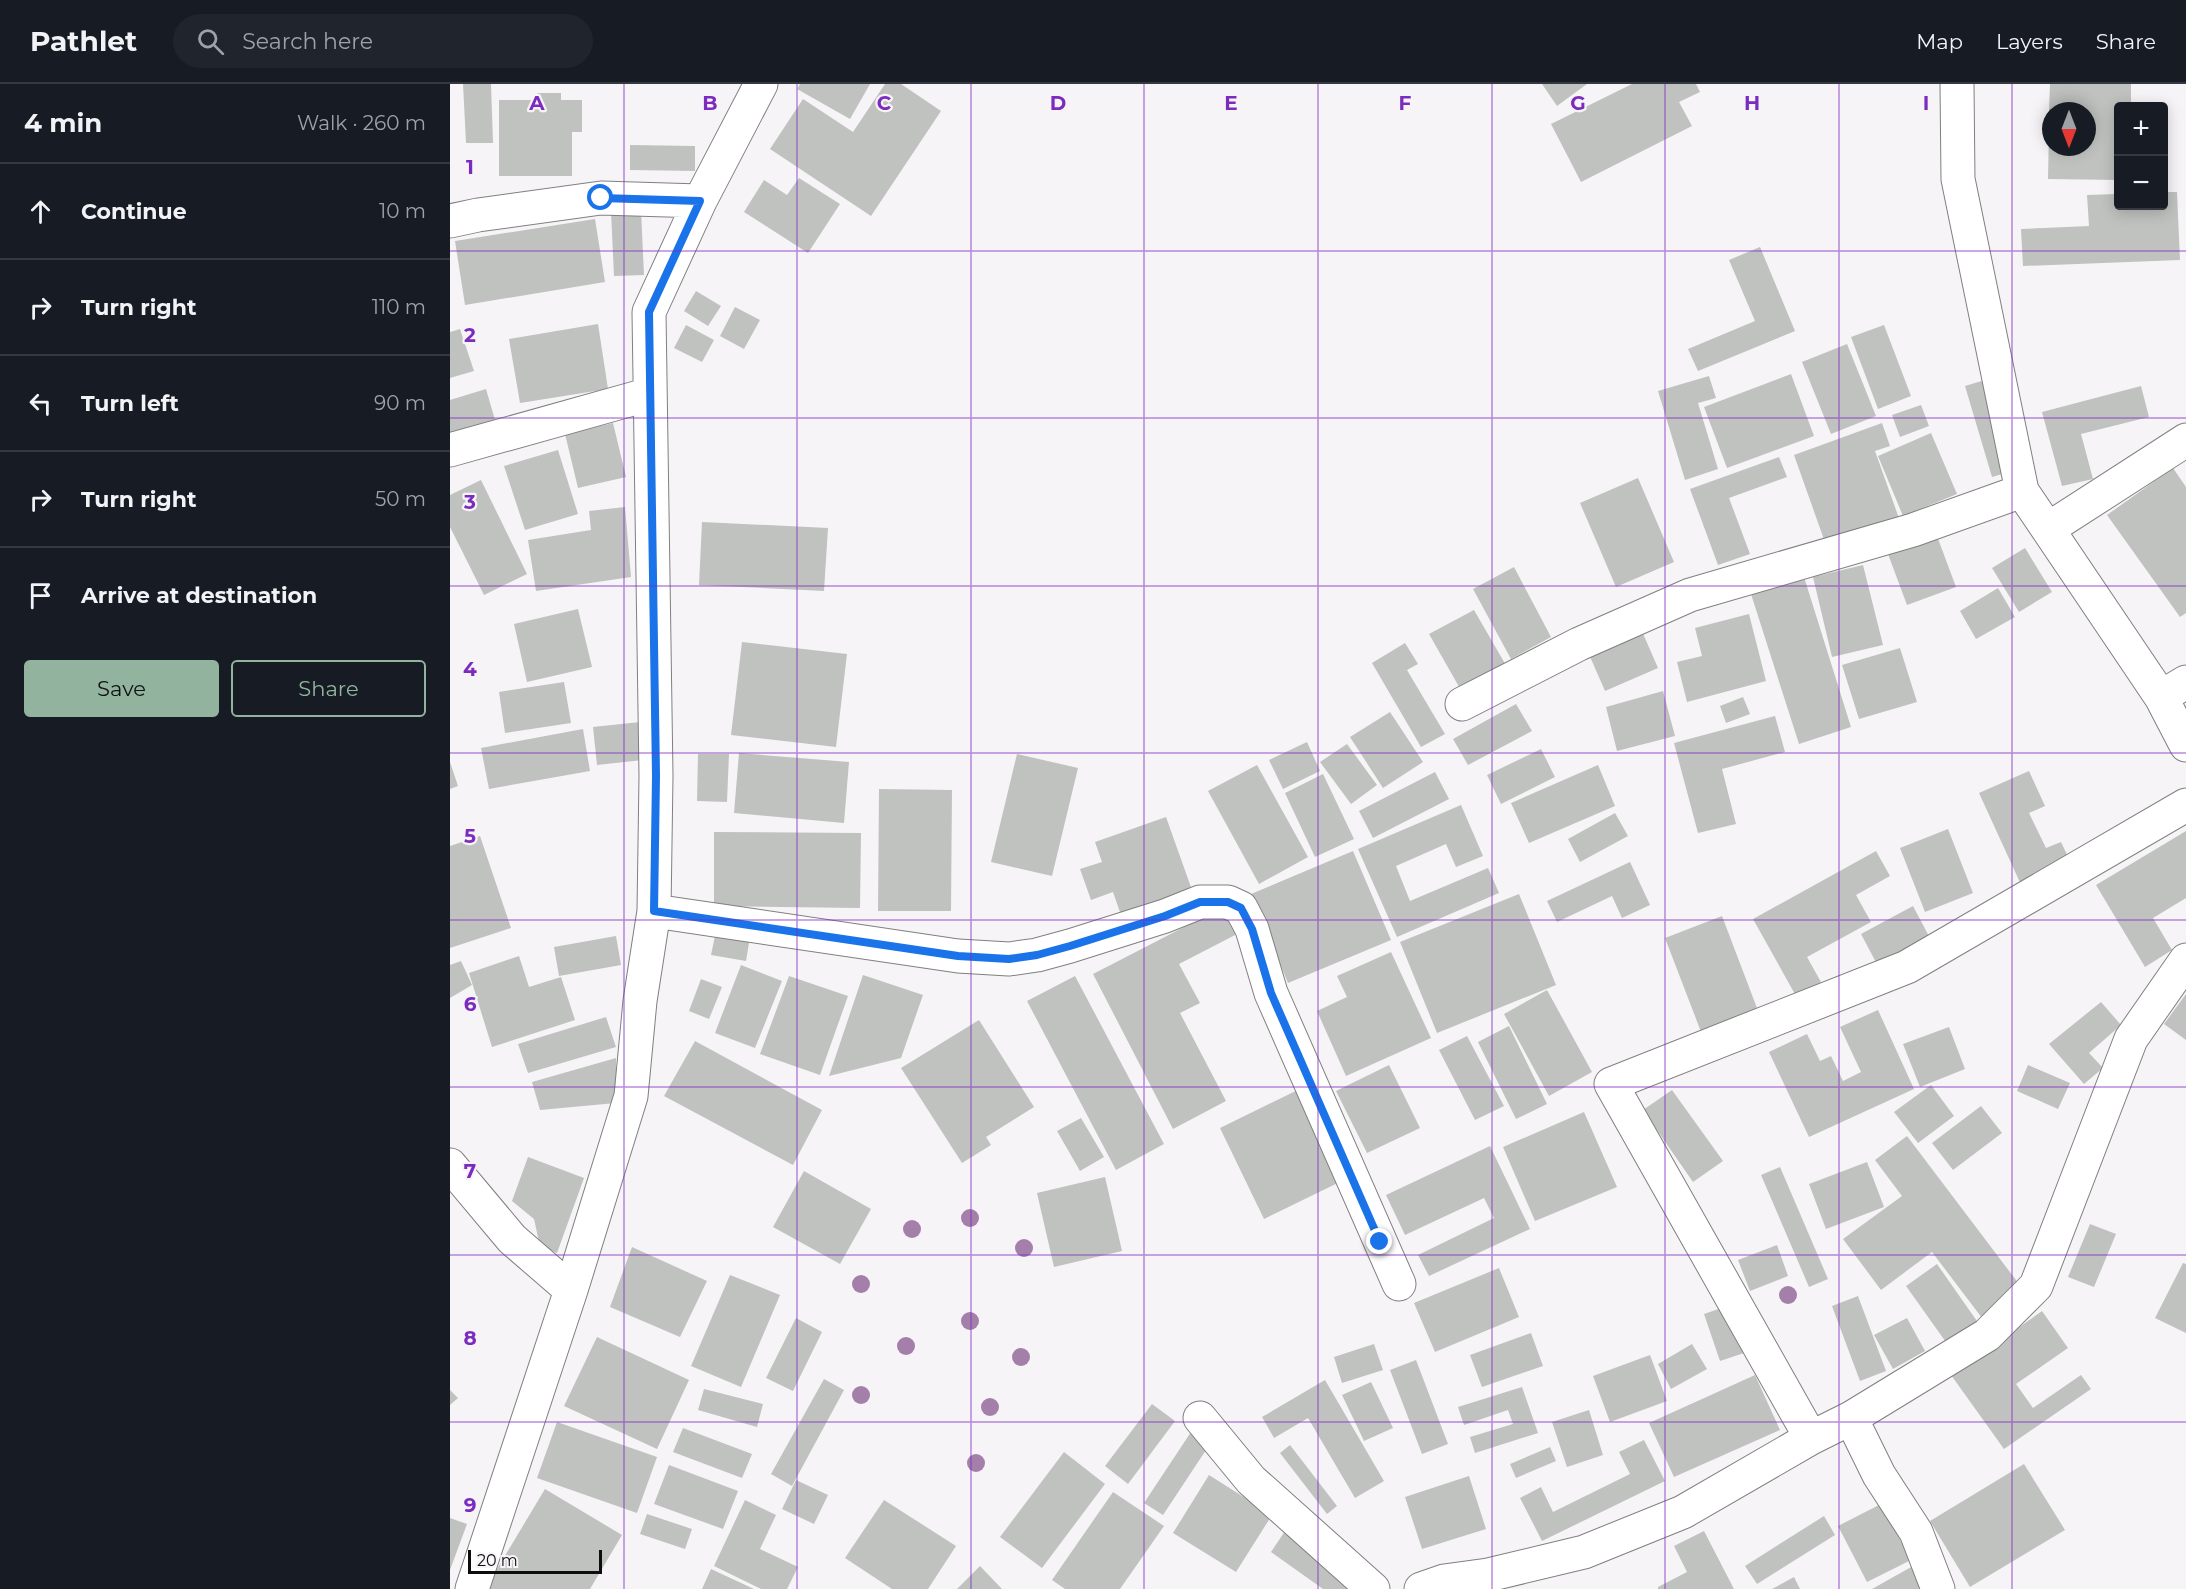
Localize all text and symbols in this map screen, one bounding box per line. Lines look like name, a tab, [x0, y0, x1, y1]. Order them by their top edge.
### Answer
search box	[173, 14, 593, 68]
text: Pathlet	[30, 24, 137, 58]
icon: search	[194, 25, 227, 58]
text: Search here	[242, 28, 373, 55]
text: Map	[1916, 29, 1963, 54]
text: Layers	[1996, 29, 2063, 54]
text: Share	[2096, 29, 2156, 54]
text: A	[528, 91, 545, 115]
text: B	[702, 91, 718, 115]
text: C	[877, 91, 892, 115]
text: D	[1050, 91, 1066, 115]
text: E	[1224, 91, 1238, 115]
text: F	[1399, 91, 1412, 115]
text: G	[1570, 91, 1586, 115]
text: H	[1744, 91, 1760, 115]
text: I	[1923, 91, 1929, 115]
north arrow	[2042, 102, 2096, 156]
map controls	[2114, 102, 2168, 210]
button: +	[2114, 102, 2168, 156]
text: 4 min	[24, 107, 102, 139]
text: Walk · 260 m	[297, 111, 426, 135]
text: 1	[466, 155, 474, 179]
button: −	[2114, 156, 2168, 210]
route start	[587, 184, 613, 210]
icon: ahead	[24, 195, 57, 228]
text: Continue	[81, 198, 187, 225]
text: 10 m	[379, 199, 426, 223]
icon: right	[24, 291, 57, 324]
text: Turn right	[81, 294, 196, 321]
text: 110 m	[372, 295, 426, 319]
text: 2	[464, 323, 476, 347]
icon: left	[24, 387, 57, 420]
text: Turn left	[81, 390, 179, 417]
text: 90 m	[374, 391, 426, 415]
icon: right	[24, 483, 57, 516]
text: Turn right	[81, 486, 196, 513]
text: 50 m	[375, 487, 426, 511]
text: 3	[463, 490, 476, 514]
icon: arrive	[24, 579, 57, 612]
text: Arrive at destination	[81, 582, 317, 609]
text: 4	[463, 657, 477, 681]
button: Save	[24, 660, 219, 717]
button: Share	[231, 660, 426, 717]
text: 5	[464, 824, 476, 848]
text: 6	[464, 992, 477, 1016]
text: 7	[464, 1159, 476, 1183]
route end	[1366, 1228, 1392, 1254]
text: 8	[463, 1326, 477, 1350]
text: 9	[464, 1493, 476, 1517]
scale bar	[468, 1547, 602, 1574]
text: 20 m	[477, 1551, 518, 1570]

